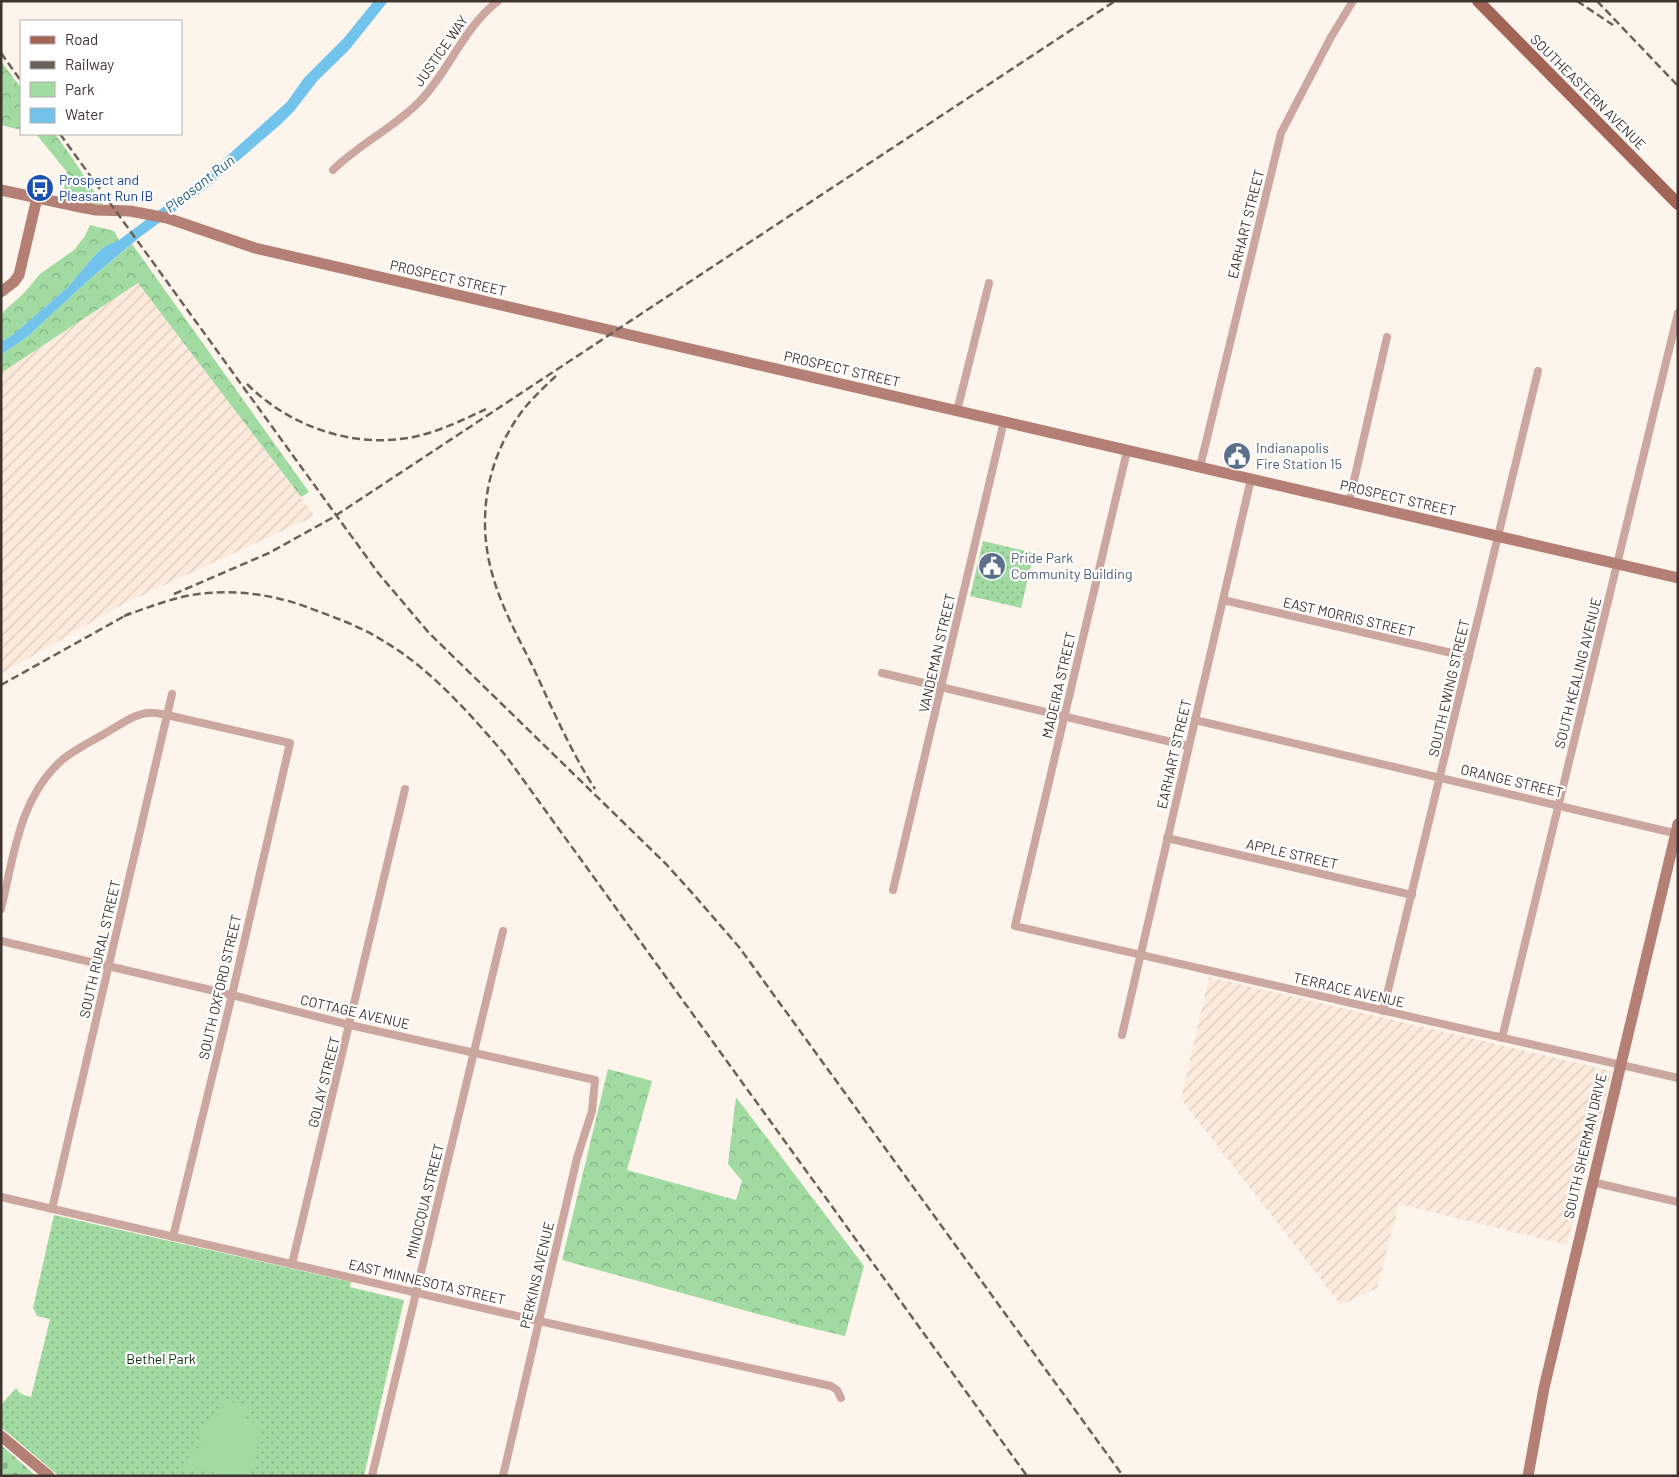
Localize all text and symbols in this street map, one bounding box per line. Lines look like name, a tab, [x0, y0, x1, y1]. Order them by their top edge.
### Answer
street label: JUSTICE WAY	[410, 12, 471, 90]
legend	[20, 20, 182, 135]
text: Road	[65, 30, 98, 48]
street label: SOUTHEASTERN AVENUE	[1527, 30, 1650, 153]
text: Railway	[65, 55, 114, 73]
text: Park	[65, 80, 95, 98]
text: Water	[65, 105, 104, 123]
water label: Pleasant Run	[161, 150, 238, 216]
street label: EARHART STREET	[1224, 167, 1267, 280]
place label: Prospect and Pleasant Run IB	[59, 171, 153, 204]
bus stop icon: Prospect and Pleasant Run IB	[25, 173, 55, 203]
street label: PROSPECT STREET	[388, 256, 508, 299]
street label: PROSPECT STREET	[782, 347, 902, 390]
place label: Indianapolis Fire Station 15	[1256, 439, 1342, 472]
public building icon: Indianapolis Fire Station 15	[1222, 441, 1252, 471]
street label: PROSPECT STREET	[1338, 476, 1458, 519]
place label: Pride Park Community Building	[1011, 549, 1132, 582]
public building icon: Pride Park Community Building	[977, 551, 1007, 581]
street label: VANDEMAN STREET	[915, 592, 959, 714]
street label: EAST MORRIS STREET	[1281, 593, 1417, 640]
street label: SOUTH KEALING AVENUE	[1550, 596, 1605, 750]
street label: SOUTH EWING STREET	[1424, 617, 1473, 758]
street label: MADEIRA STREET	[1038, 630, 1079, 740]
street label: EARHART STREET	[1153, 697, 1194, 810]
street label: ORANGE STREET	[1459, 760, 1565, 801]
street label: APPLE STREET	[1245, 835, 1340, 872]
street label: SOUTH RURAL STREET	[75, 878, 124, 1020]
street label: SOUTH OXFORD STREET	[195, 913, 245, 1061]
street label: TERRACE AVENUE	[1292, 968, 1406, 1011]
street label: COTTAGE AVENUE	[299, 991, 411, 1032]
street label: GOLAY STREET	[304, 1034, 343, 1129]
street label: SOUTH SHERMAN DRIVE	[1560, 1072, 1609, 1220]
street label: MINOCQUA STREET	[402, 1142, 447, 1260]
street label: PERKINS AVENUE	[516, 1220, 557, 1330]
street label: EAST MINNESOTA STREET	[347, 1255, 507, 1308]
park label: Bethel Park	[126, 1350, 196, 1367]

